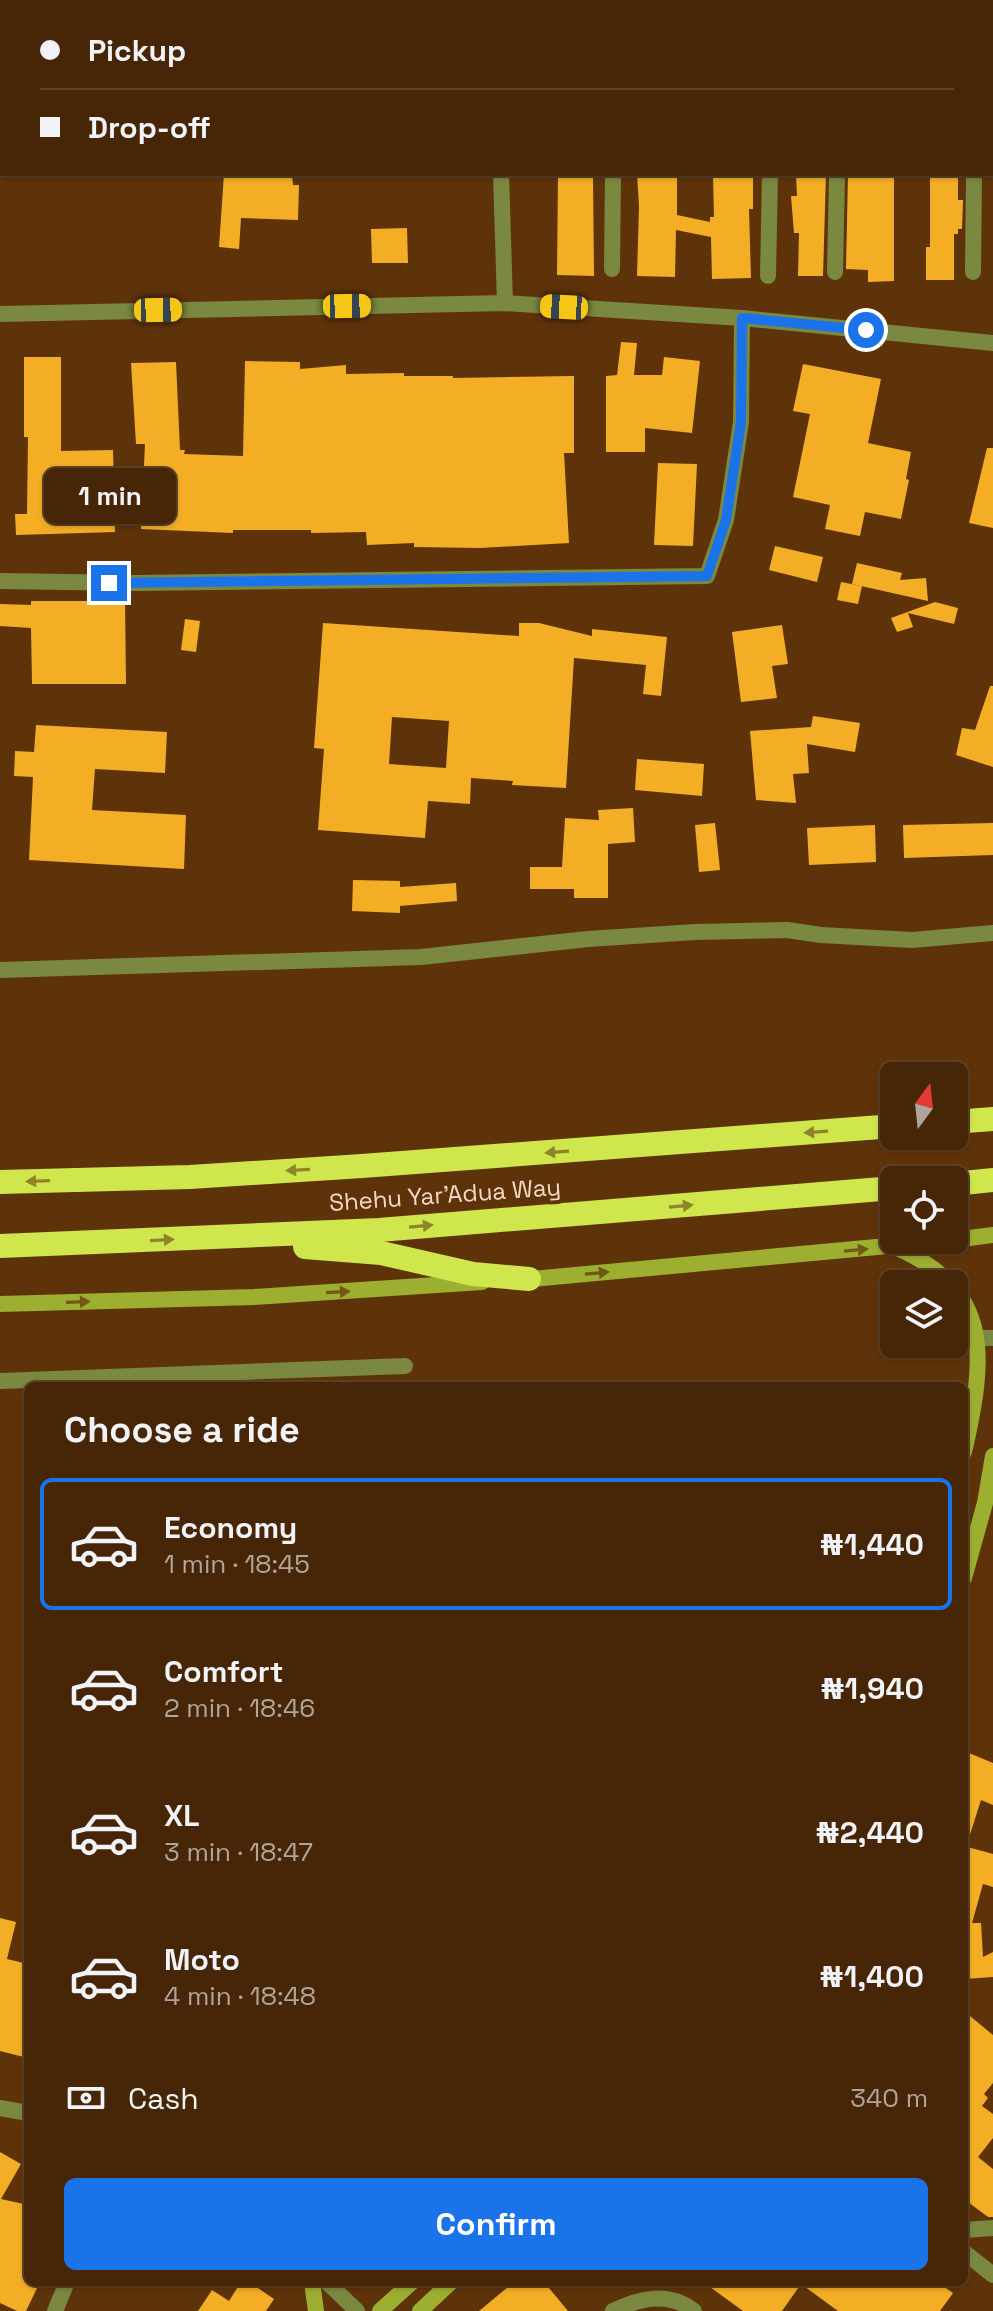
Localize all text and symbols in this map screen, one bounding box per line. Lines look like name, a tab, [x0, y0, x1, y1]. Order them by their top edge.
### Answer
text: Pickup	[88, 31, 186, 70]
text: Drop-off	[88, 108, 211, 147]
car	[323, 294, 371, 318]
car	[539, 294, 589, 320]
car	[134, 298, 182, 322]
route start	[848, 312, 884, 348]
callout: 1 min	[43, 467, 175, 523]
text: 1 min	[78, 479, 142, 513]
route end	[91, 565, 127, 601]
north arrow	[880, 1062, 968, 1150]
map controls	[880, 1062, 968, 1358]
one-way arrow	[803, 1126, 828, 1139]
one-way arrow	[544, 1146, 569, 1159]
one-way arrow	[285, 1164, 310, 1177]
button: locate	[880, 1166, 968, 1254]
street label: Shehu Yar'Adua Way	[328, 1171, 562, 1218]
one-way arrow	[25, 1175, 50, 1188]
one-way arrow	[669, 1199, 694, 1212]
one-way arrow	[409, 1220, 434, 1233]
one-way arrow	[150, 1234, 175, 1247]
one-way arrow	[844, 1243, 869, 1256]
one-way arrow	[585, 1266, 610, 1279]
button: layers	[880, 1270, 968, 1358]
one-way arrow	[326, 1285, 351, 1298]
one-way arrow	[66, 1296, 91, 1308]
text: Choose a ride	[64, 1407, 300, 1453]
icon: car	[68, 1508, 140, 1580]
text: Economy	[164, 1508, 297, 1547]
text: ₦1,440	[820, 1525, 924, 1564]
text: 1 min · 18:45	[164, 1547, 310, 1581]
icon: car	[68, 1652, 140, 1724]
text: Comfort	[164, 1652, 283, 1691]
text: ₦1,940	[820, 1669, 924, 1708]
text: 2 min · 18:46	[164, 1691, 315, 1725]
icon: car	[68, 1796, 140, 1868]
text: XL	[164, 1796, 200, 1835]
text: ₦2,440	[816, 1813, 924, 1852]
text: 3 min · 18:47	[164, 1835, 313, 1869]
icon: car	[68, 1940, 140, 2012]
text: Moto	[164, 1940, 240, 1979]
text: ₦1,400	[819, 1957, 924, 1996]
text: 4 min · 18:48	[164, 1979, 316, 2013]
icon: cash	[64, 2076, 108, 2120]
text: Cash	[128, 2079, 199, 2118]
text: 340 m	[850, 2081, 928, 2115]
button: Confirm	[64, 2178, 928, 2270]

